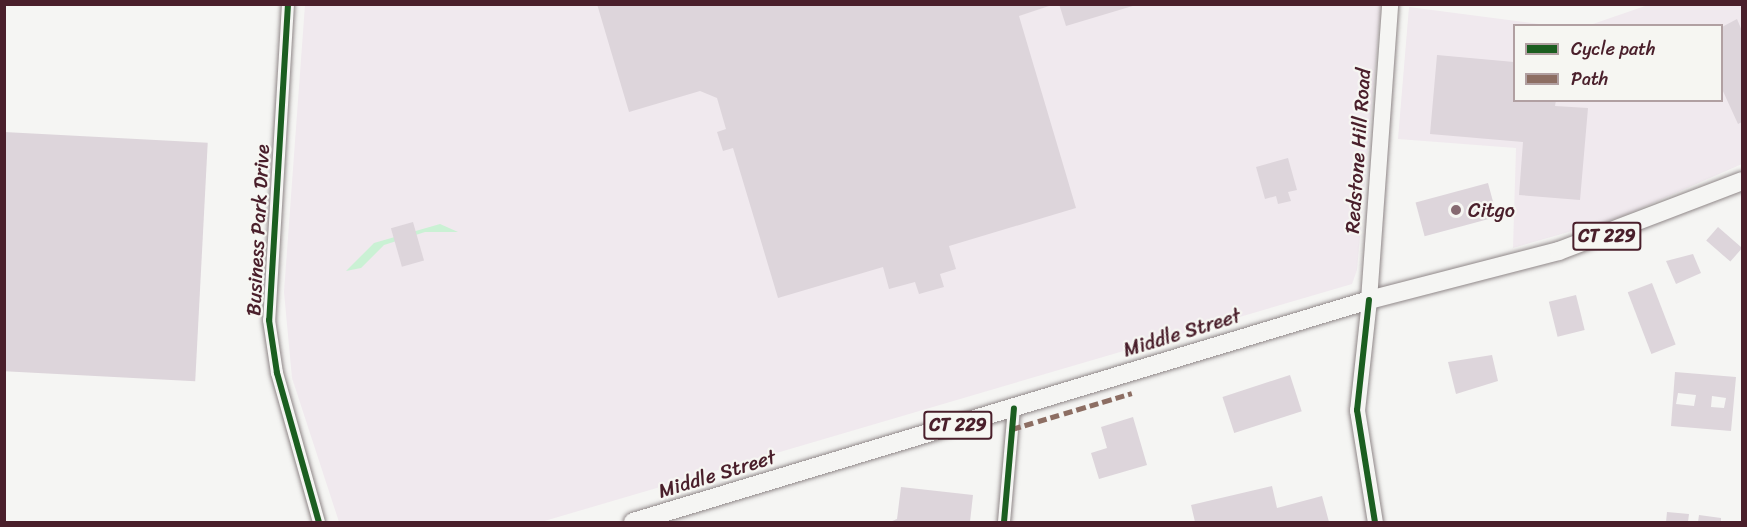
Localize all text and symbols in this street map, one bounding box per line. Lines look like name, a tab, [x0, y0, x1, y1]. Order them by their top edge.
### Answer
legend	[1513, 24, 1723, 102]
text: Cycle path	[1571, 33, 1655, 65]
text: Path	[1571, 63, 1608, 95]
street label: Redstone Hill Road	[1340, 68, 1376, 234]
street label: Business Park Drive	[242, 143, 274, 317]
place label: Citgo	[1468, 198, 1515, 222]
marker: Citgo	[1449, 203, 1463, 217]
road number: CT 229	[1571, 221, 1643, 251]
street label: Middle Street	[1120, 304, 1244, 362]
road number: CT 229	[922, 410, 994, 440]
street label: Middle Street	[655, 445, 779, 503]

